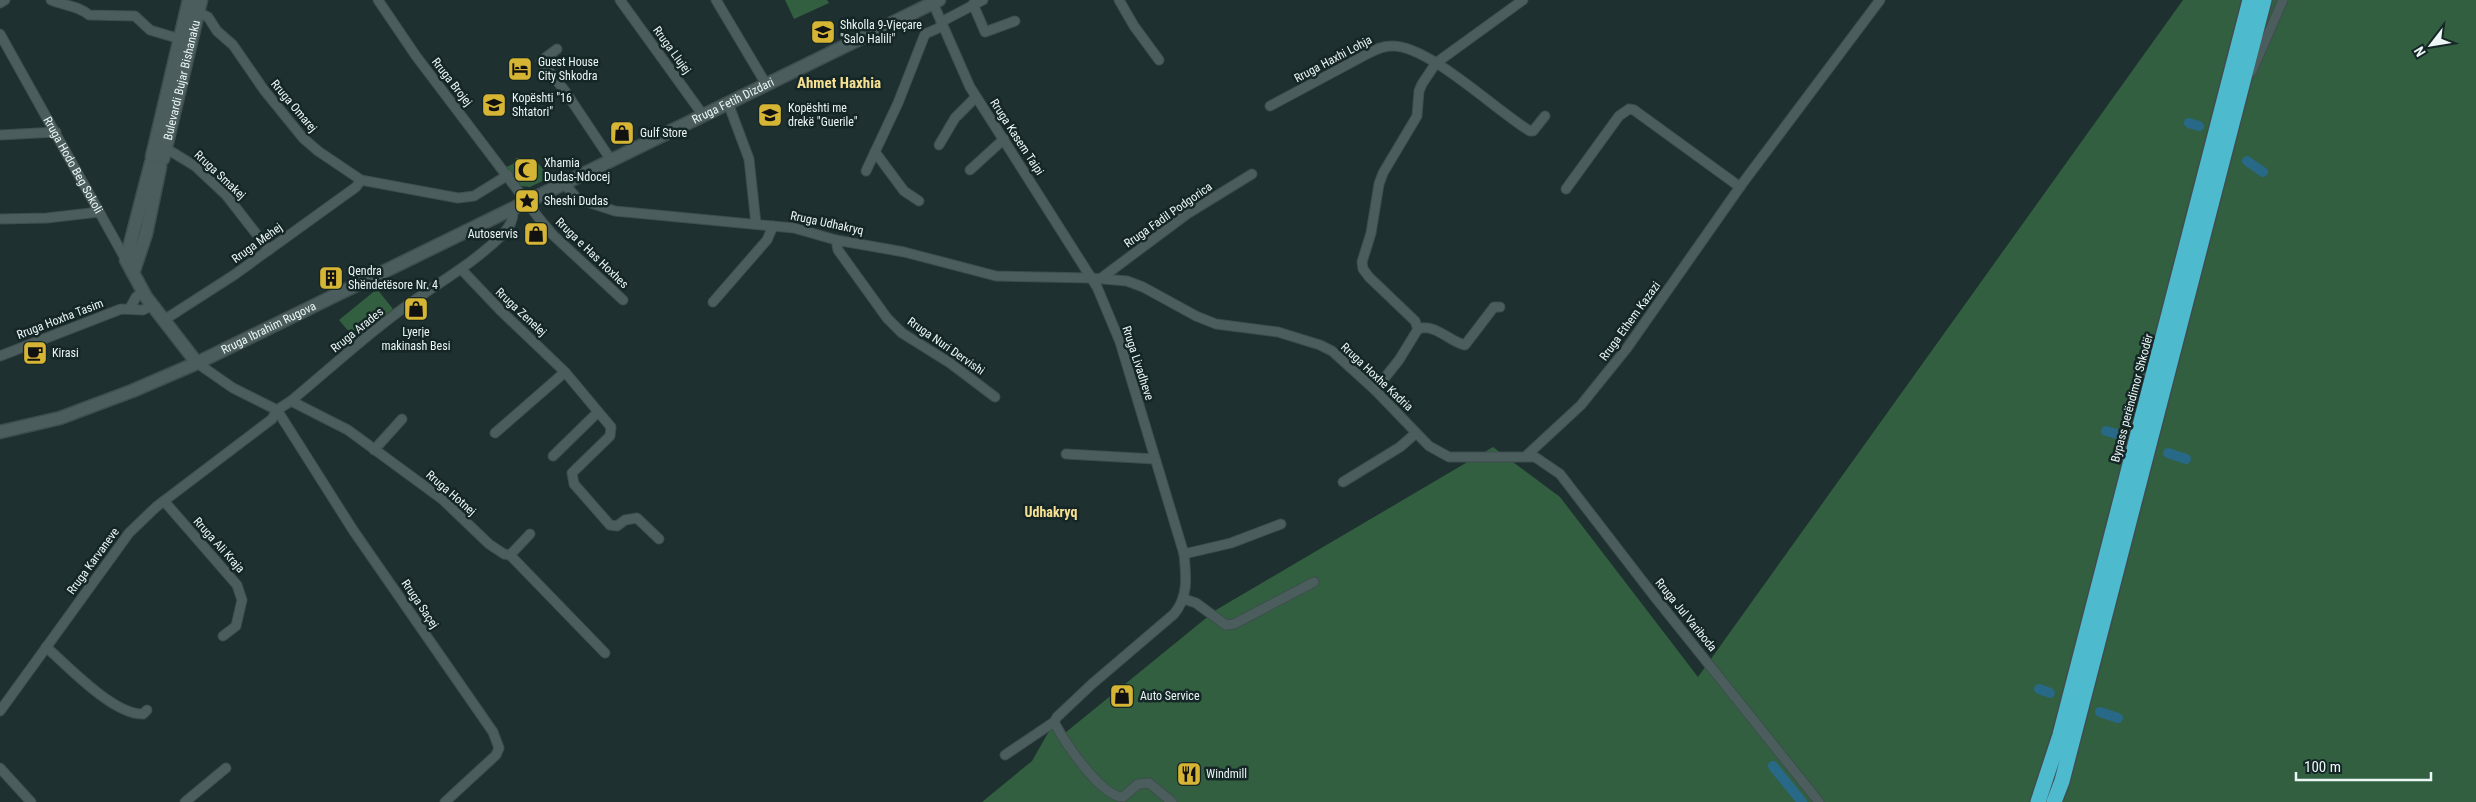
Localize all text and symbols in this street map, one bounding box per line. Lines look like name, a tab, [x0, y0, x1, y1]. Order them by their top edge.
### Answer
place label: Shkolla 9-Vjeçare "Salo Halili"	[840, 18, 922, 46]
street label: Bulevardi Bujar Bishanaku	[161, 19, 203, 142]
school or university icon: Shkolla 9-Vjeçare "Salo Halili"	[810, 19, 836, 45]
north arrow	[2406, 20, 2456, 70]
street label: Rruga Llujej	[650, 23, 694, 77]
street label: Rruga Haxhi Lohja	[1292, 33, 1374, 85]
text: N	[2411, 44, 2429, 59]
street label: Rruga Brojej	[429, 55, 475, 109]
place label: Guest House City Shkodra	[538, 55, 599, 83]
hotel icon: Guest House City Shkodra	[507, 56, 533, 82]
district label: Ahmet Haxhia	[797, 74, 881, 92]
street label: Rruga Fetih Dizdari	[690, 75, 776, 127]
street label: Rruga Omarej	[268, 77, 320, 135]
place label: Kopështi "16 Shtatori"	[512, 91, 572, 119]
school or university icon: Kopështi "16 Shtatori"	[481, 92, 507, 118]
street label: Rruga Kasem Taipi	[987, 96, 1047, 178]
place label: Kopështi me drekë "Guerile"	[788, 101, 858, 129]
school or university icon: Kopështi me drekë "Guerile"	[757, 102, 783, 128]
street label: Rruga Hodo Beg Sokoli	[40, 114, 106, 216]
shop icon: Gulf Store	[609, 120, 635, 146]
place label: Gulf Store	[640, 126, 687, 140]
street label: Rruga Smakej	[192, 148, 248, 202]
place label: Xhamia Dudas-Ndocej	[544, 156, 610, 184]
mosque icon: Xhamia Dudas-Ndocej	[513, 157, 539, 183]
street label: Rruga Fadil Podgorica	[1121, 179, 1215, 251]
place icon: Sheshi Dudas	[514, 188, 540, 214]
place label: Sheshi Dudas	[544, 194, 608, 208]
street label: Rruga Udhakryq	[789, 208, 865, 238]
street label: Rruga e Has Hoxhes	[553, 215, 631, 291]
street label: Rruga Mehej	[229, 220, 285, 266]
shop icon: Autoservis	[523, 221, 549, 247]
place label: Autoservis	[468, 227, 518, 241]
place label: Qendra Shëndetësore Nr. 4	[348, 264, 438, 292]
building icon: Qendra Shëndetësore Nr. 4	[318, 265, 344, 291]
street label: Rruga Ethem Kazazi	[1597, 279, 1663, 363]
street label: Rruga Zenelej	[493, 285, 549, 339]
street label: Rruga Hoxha Tasim	[15, 296, 105, 342]
shop icon: Lyerje makinash Besi	[403, 296, 429, 322]
street label: Rruga Ibrahim Rugova	[219, 299, 318, 357]
street label: Rruga Arades	[328, 305, 386, 355]
street label: Rruga Nuri Dervishi	[905, 314, 987, 378]
street label: Rruga Livadheve	[1119, 324, 1157, 402]
place label: Lyerje makinash Besi	[382, 325, 450, 353]
street label: Bypass perëndimor Shkodër	[2108, 332, 2156, 464]
cafe icon: Kirasi	[22, 340, 48, 366]
street label: Rruga Hoxhe Kadria	[1338, 340, 1416, 414]
place label: Kirasi	[52, 346, 79, 360]
street label: Rruga Hotnej	[423, 468, 479, 518]
district label: Udhakryq	[1025, 504, 1078, 520]
street label: Rruga Ali Kraja	[191, 514, 248, 576]
street label: Rruga Karvaneve	[64, 525, 122, 597]
street label: Rruga Jul Variboda	[1652, 576, 1720, 654]
street label: Rruga Saçej	[399, 577, 441, 631]
shop icon: Auto Service	[1109, 683, 1135, 709]
place label: Auto Service	[1140, 689, 1200, 703]
scale bar	[2296, 750, 2431, 782]
text: 100 m	[2304, 758, 2341, 776]
restaurant icon: Windmill	[1176, 761, 1202, 787]
place label: Windmill	[1206, 767, 1247, 781]

